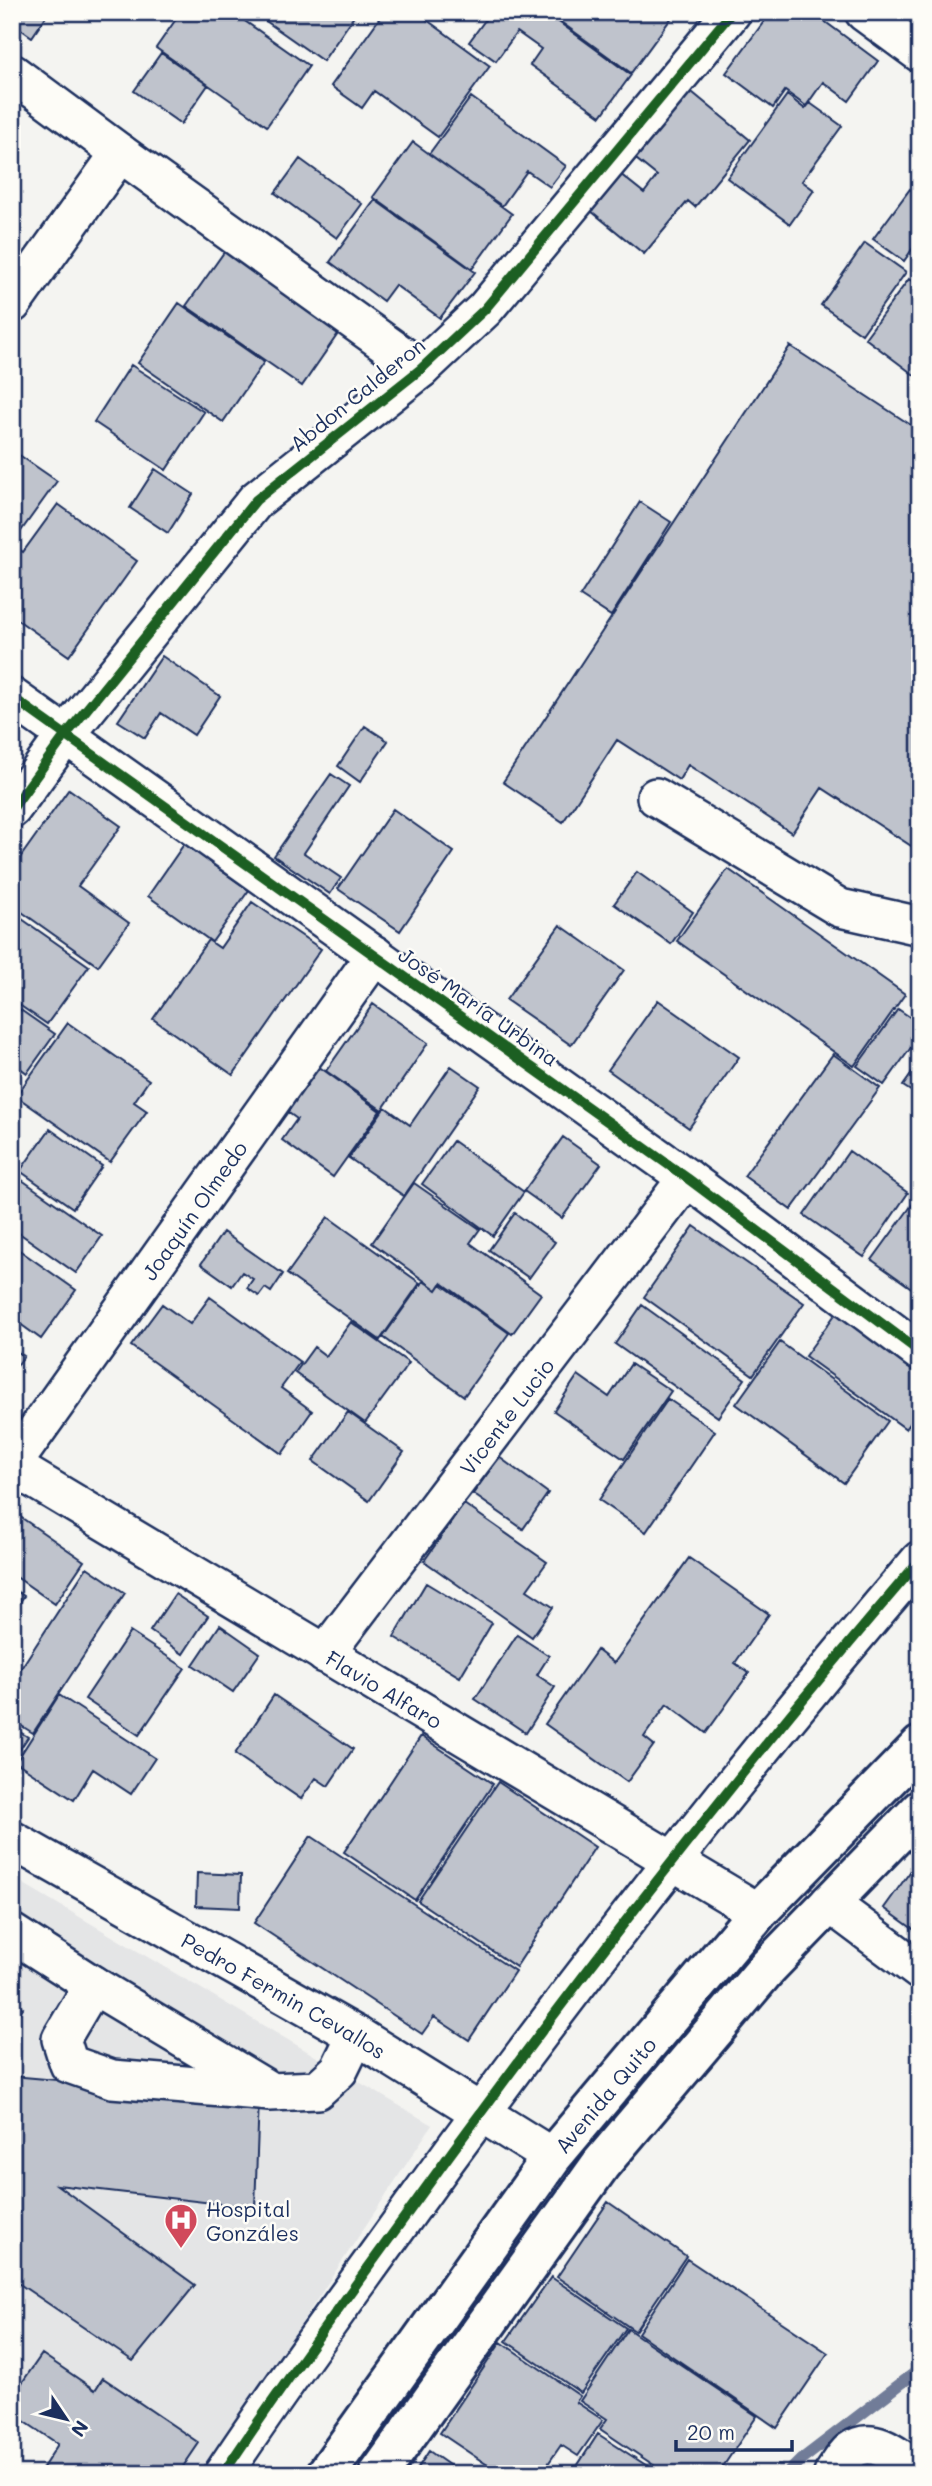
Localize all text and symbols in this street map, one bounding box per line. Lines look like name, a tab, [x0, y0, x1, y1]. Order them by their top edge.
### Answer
street label: Abdon Calderon	[284, 331, 430, 457]
street label: José María Urbina	[394, 941, 564, 1071]
street label: Joaquín Olmedo	[135, 1135, 252, 1285]
street label: Vicente Lucio	[453, 1352, 559, 1480]
street label: Flavio Alfaro	[321, 1644, 448, 1734]
street label: Pedro Fermin Cevallos	[177, 1926, 391, 2064]
street label: Avenida Quito	[548, 2031, 661, 2158]
place label: Hospital Gonzáles	[206, 2195, 299, 2246]
hospital icon: Hospital Gonzáles	[162, 2201, 200, 2250]
north arrow	[32, 2384, 102, 2454]
scale bar	[676, 2409, 792, 2453]
text: N	[66, 2416, 95, 2442]
text: 20 m	[687, 2418, 735, 2445]

